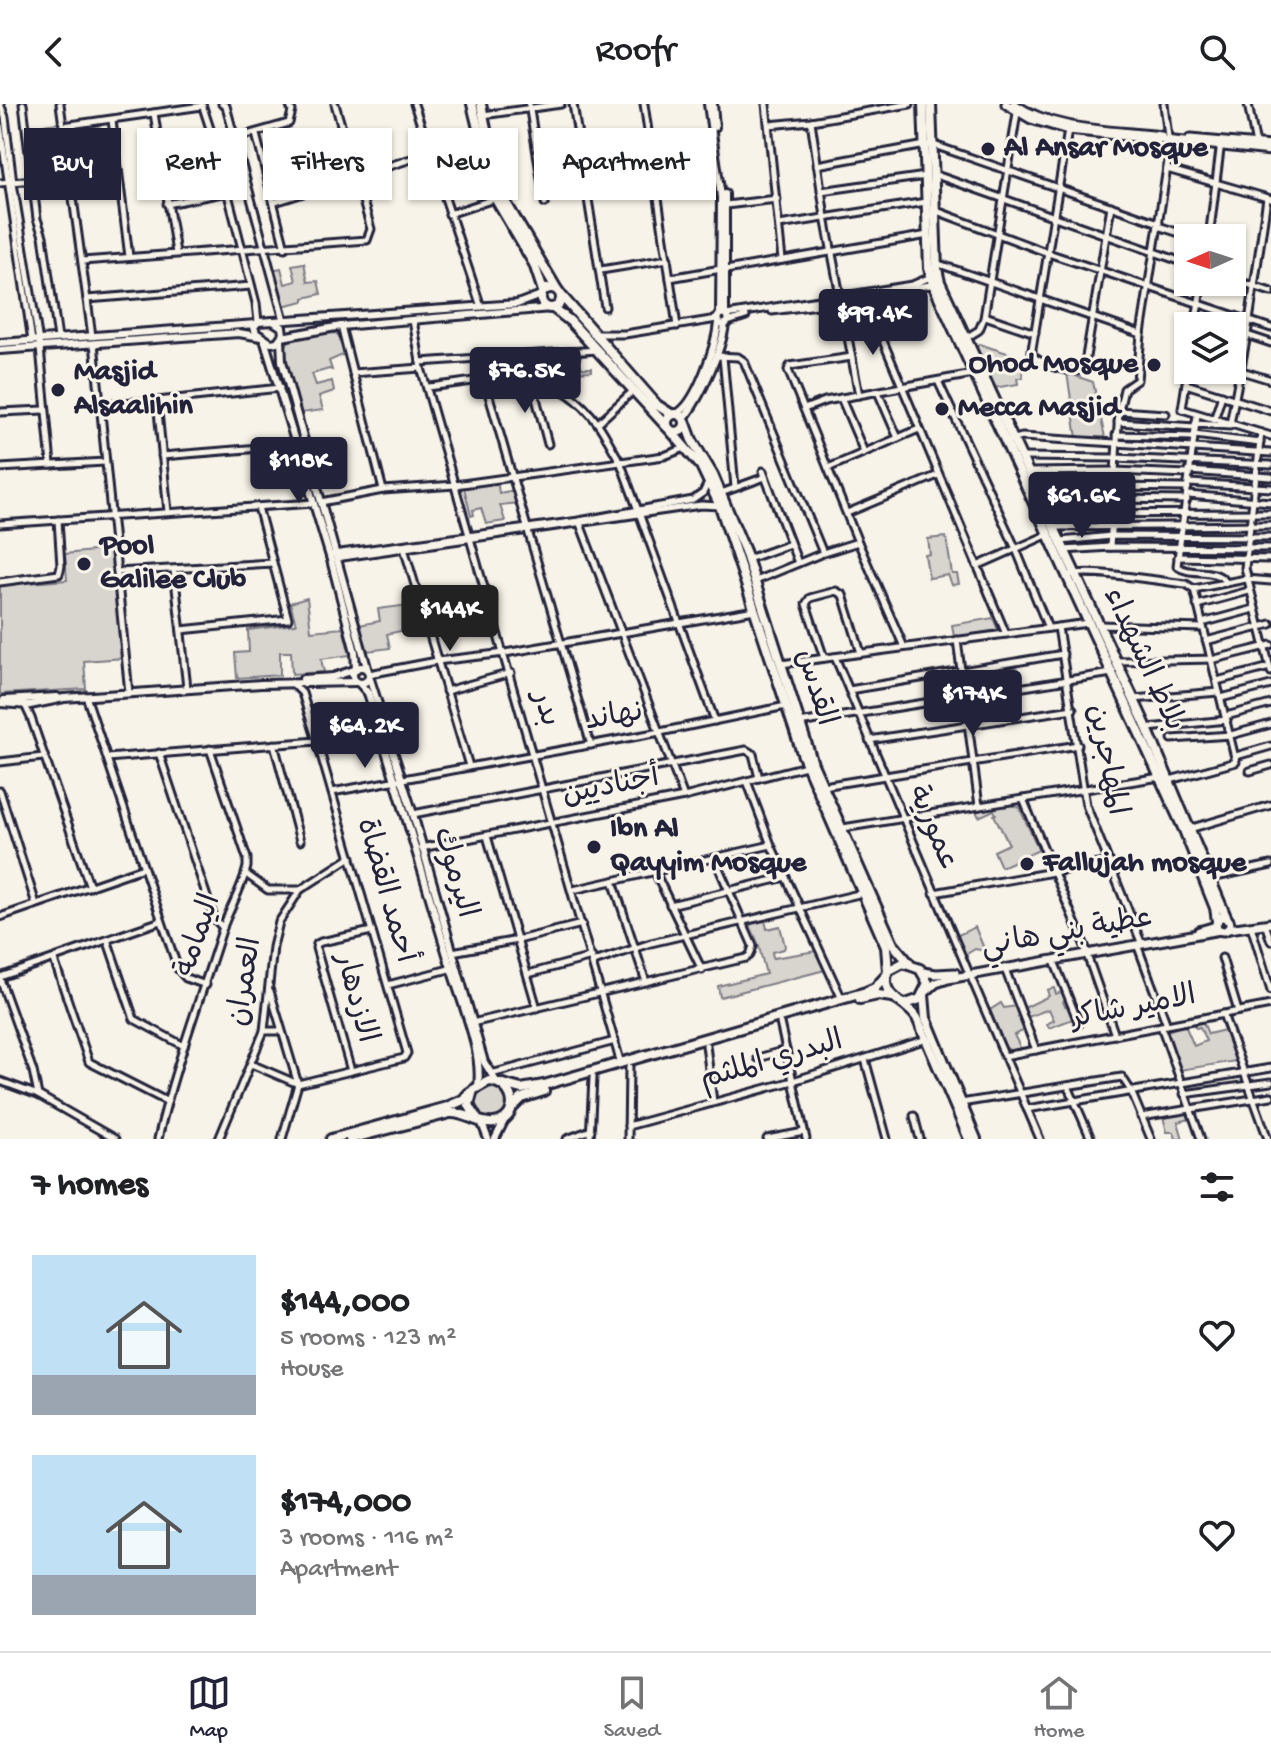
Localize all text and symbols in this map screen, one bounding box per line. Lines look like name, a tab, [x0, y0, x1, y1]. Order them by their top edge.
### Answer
icon: back	[32, 30, 76, 74]
icon: search	[1195, 30, 1239, 74]
text: Roofr	[596, 31, 676, 74]
chip: Buy	[24, 128, 121, 200]
chip: Rent	[137, 128, 247, 200]
chip: Filters	[263, 128, 392, 200]
chip: New	[408, 128, 518, 200]
chip: Apartment	[534, 128, 716, 200]
place label: Al Ansar Mosque	[1003, 132, 1209, 167]
marker: Al Ansar Mosque	[979, 140, 997, 158]
north arrow	[1174, 224, 1246, 296]
map controls	[1174, 224, 1246, 384]
pin: $99.4K	[808, 289, 938, 357]
text: $99.4K	[837, 299, 909, 330]
button: layers	[1174, 312, 1246, 384]
pin: $76.5K	[460, 347, 590, 415]
place label: Ohod Mosque	[969, 348, 1140, 383]
place label: Masjid Alsaalihin	[73, 356, 193, 425]
marker: Ohod Mosque	[1145, 356, 1163, 374]
text: $76.5K	[488, 357, 562, 388]
marker: Masjid Alsaalihin	[49, 381, 67, 399]
place label: Mecca Masjid	[958, 392, 1123, 427]
marker: Mecca Masjid	[933, 400, 951, 418]
pin: $118K	[243, 437, 355, 505]
text: $118K	[268, 447, 330, 478]
pin: $61.6K	[1017, 472, 1147, 540]
text: $61.6K	[1046, 482, 1118, 513]
place label: Pool Galilee Club	[98, 530, 246, 599]
marker: Pool Galilee Club	[75, 555, 93, 573]
street label: بلاط الشهداء	[1094, 583, 1190, 737]
pin: $144K	[394, 585, 506, 653]
text: $144K	[419, 595, 481, 626]
street label: القدس	[786, 646, 842, 730]
pin: $174K	[917, 670, 1029, 738]
text: $174K	[942, 680, 1004, 711]
street label: بدر	[521, 684, 566, 731]
street label: نهاند	[583, 696, 647, 740]
pin: $64.2K	[300, 702, 430, 770]
street label: المهاجرين	[1077, 702, 1133, 818]
text: $64.2K	[329, 712, 401, 743]
street label: أجناديين	[559, 758, 662, 815]
street label: عمورية	[898, 781, 964, 875]
place label: Ibn Al Qayyim Mosque	[610, 813, 808, 882]
street label: أحمد القضاة	[347, 814, 425, 967]
street label: اليرموك	[423, 824, 483, 922]
marker: Ibn Al Qayyim Mosque	[585, 838, 603, 856]
place label: Fallujah mosque	[1042, 847, 1248, 882]
marker: Fallujah mosque	[1018, 855, 1036, 873]
street label: اليمامة	[170, 890, 230, 982]
street label: عطية بني هاني	[979, 902, 1156, 970]
street label: العمران	[223, 935, 271, 1029]
street label: الازدهار	[325, 948, 383, 1047]
street label: الامير شاكر	[1066, 980, 1199, 1039]
street label: البدري الملثم	[697, 1025, 847, 1099]
icon: filters	[1195, 1165, 1239, 1209]
text: 7 homes	[32, 1167, 148, 1207]
text: $144,000	[280, 1284, 410, 1324]
icon: home	[96, 1287, 192, 1383]
icon: heart	[1195, 1313, 1239, 1357]
text: 5 rooms · 123 m²	[280, 1324, 456, 1355]
text: House	[280, 1355, 344, 1386]
text: $174,000	[280, 1484, 411, 1524]
icon: home	[96, 1487, 192, 1583]
icon: heart	[1195, 1513, 1239, 1557]
text: 3 rooms · 116 m²	[280, 1524, 453, 1555]
text: Apartment	[280, 1555, 397, 1586]
tab: Map	[187, 1671, 231, 1745]
tab: Saved	[604, 1671, 660, 1745]
tab: Home	[1033, 1671, 1084, 1745]

